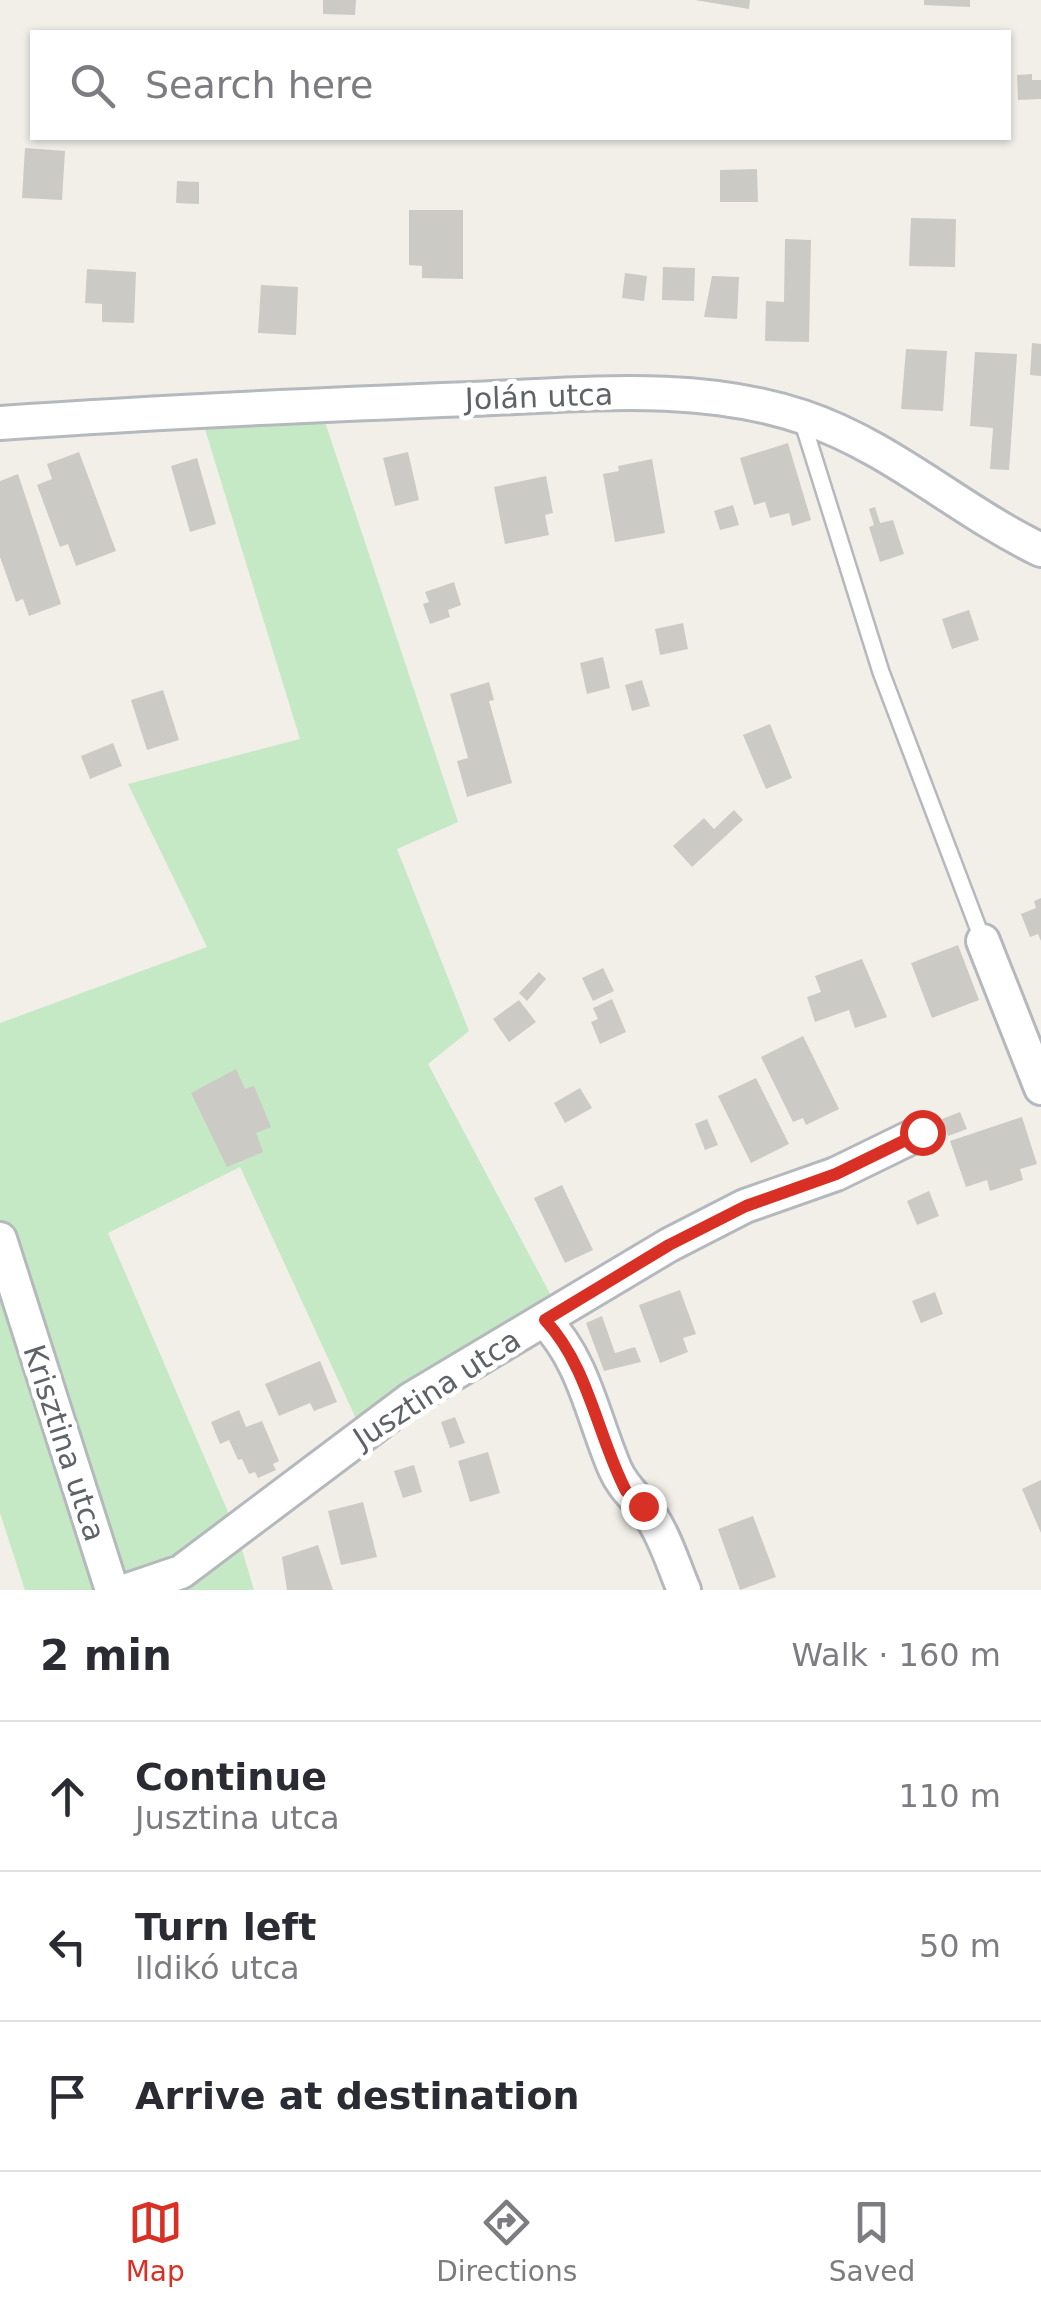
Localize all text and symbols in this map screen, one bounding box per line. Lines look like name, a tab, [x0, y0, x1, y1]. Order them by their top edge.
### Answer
search box	[30, 30, 1011, 140]
icon: search	[65, 58, 120, 113]
text: Search here	[145, 63, 373, 107]
street label: Jolán utca	[462, 376, 614, 417]
route start	[900, 1110, 946, 1156]
street label: Jusztina utca	[345, 1322, 527, 1457]
street label: Krisztina utca	[16, 1340, 113, 1545]
route end	[621, 1484, 667, 1530]
text: 2 min	[40, 1631, 172, 1680]
text: Walk · 160 m	[791, 1636, 1001, 1674]
text: Continue	[135, 1755, 327, 1799]
icon: ahead	[40, 1769, 95, 1824]
text: 110 m	[899, 1777, 1001, 1815]
text: Jusztina utca	[135, 1799, 340, 1837]
text: Turn left	[135, 1905, 316, 1949]
icon: left	[40, 1919, 95, 1974]
text: 50 m	[919, 1927, 1001, 1965]
text: Ildikó utca	[135, 1949, 300, 1987]
icon: arrive	[40, 2069, 95, 2124]
text: Arrive at destination	[135, 2074, 580, 2118]
tab: Map	[126, 2195, 185, 2288]
tab: Directions	[436, 2195, 577, 2288]
tab: Saved	[829, 2195, 915, 2288]

